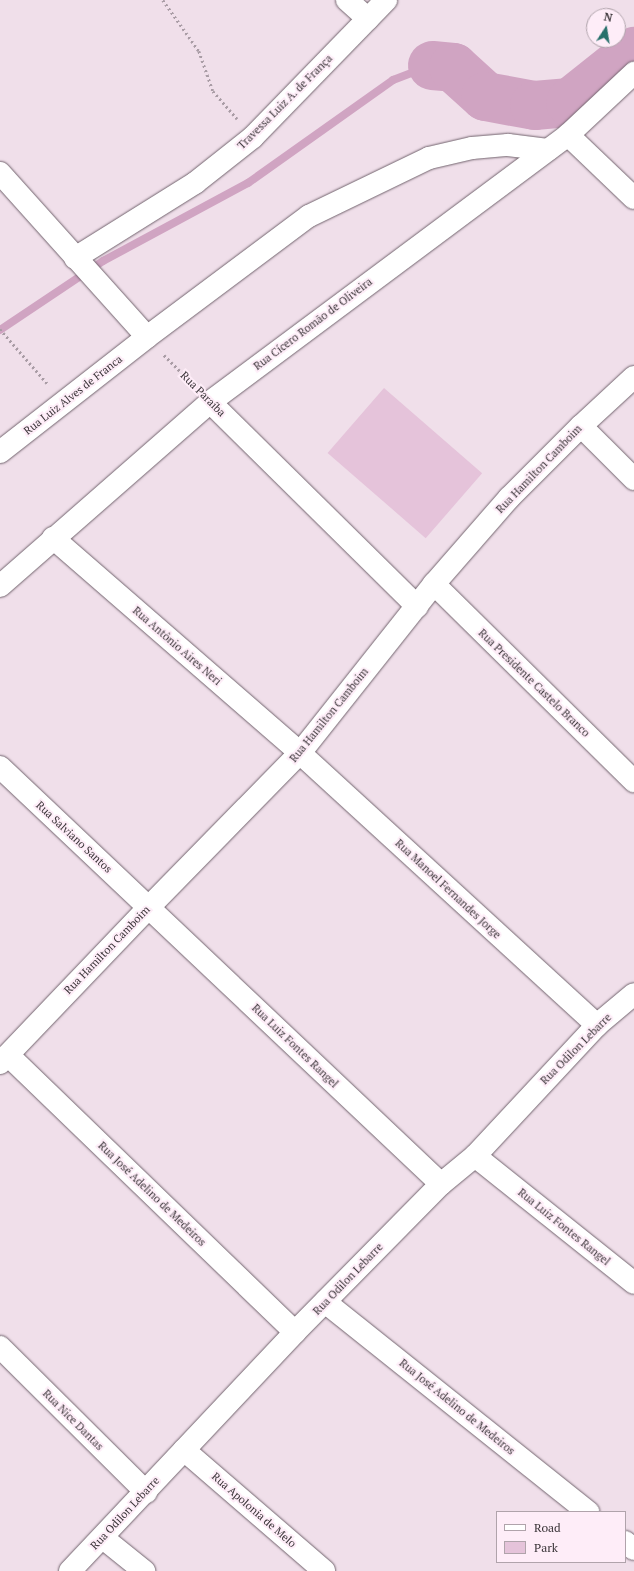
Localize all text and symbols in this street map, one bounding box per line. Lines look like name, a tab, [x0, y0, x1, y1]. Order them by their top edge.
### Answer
north arrow	[586, 8, 626, 48]
text: N	[603, 10, 614, 25]
street label: Travessa Luiz A. de França	[235, 52, 335, 152]
street label: Rua Cícero Romão de Oliveira	[251, 275, 375, 373]
street label: Rua Luiz Alves de Franca	[21, 352, 125, 438]
street label: Rua Paraíba	[178, 369, 228, 419]
street label: Rua Hamilton Camboim	[493, 422, 585, 516]
street label: Rua Antônio Aires Neri	[130, 604, 224, 688]
street label: Rua Presidente Castelo Branco	[476, 626, 592, 740]
street label: Rua Hamilton Camboim	[287, 665, 371, 765]
street label: Rua Salviano Santos	[33, 798, 115, 876]
street label: Rua Manoel Fernandes Jorge	[392, 837, 504, 941]
street label: Rua Hamilton Camboim	[61, 903, 153, 997]
street label: Rua Luiz Fontes Rangel	[249, 1001, 341, 1091]
street label: Rua Odilon Lebarre	[538, 1011, 614, 1087]
street label: Rua José Adelino de Medeiros	[95, 1139, 209, 1249]
street label: Rua Luiz Fontes Rangel	[515, 1186, 613, 1268]
street label: Rua Odilon Lebarre	[310, 1240, 386, 1318]
street label: Rua José Adelino de Medeiros	[397, 1356, 517, 1458]
street label: Rua Nice Dantas	[40, 1387, 106, 1453]
street label: Rua Apolonia de Melo	[209, 1470, 299, 1550]
street label: Rua Odilon Lebarre	[88, 1474, 162, 1552]
legend	[496, 1511, 626, 1563]
text: Road	[534, 1520, 561, 1535]
text: Park	[534, 1540, 558, 1555]

